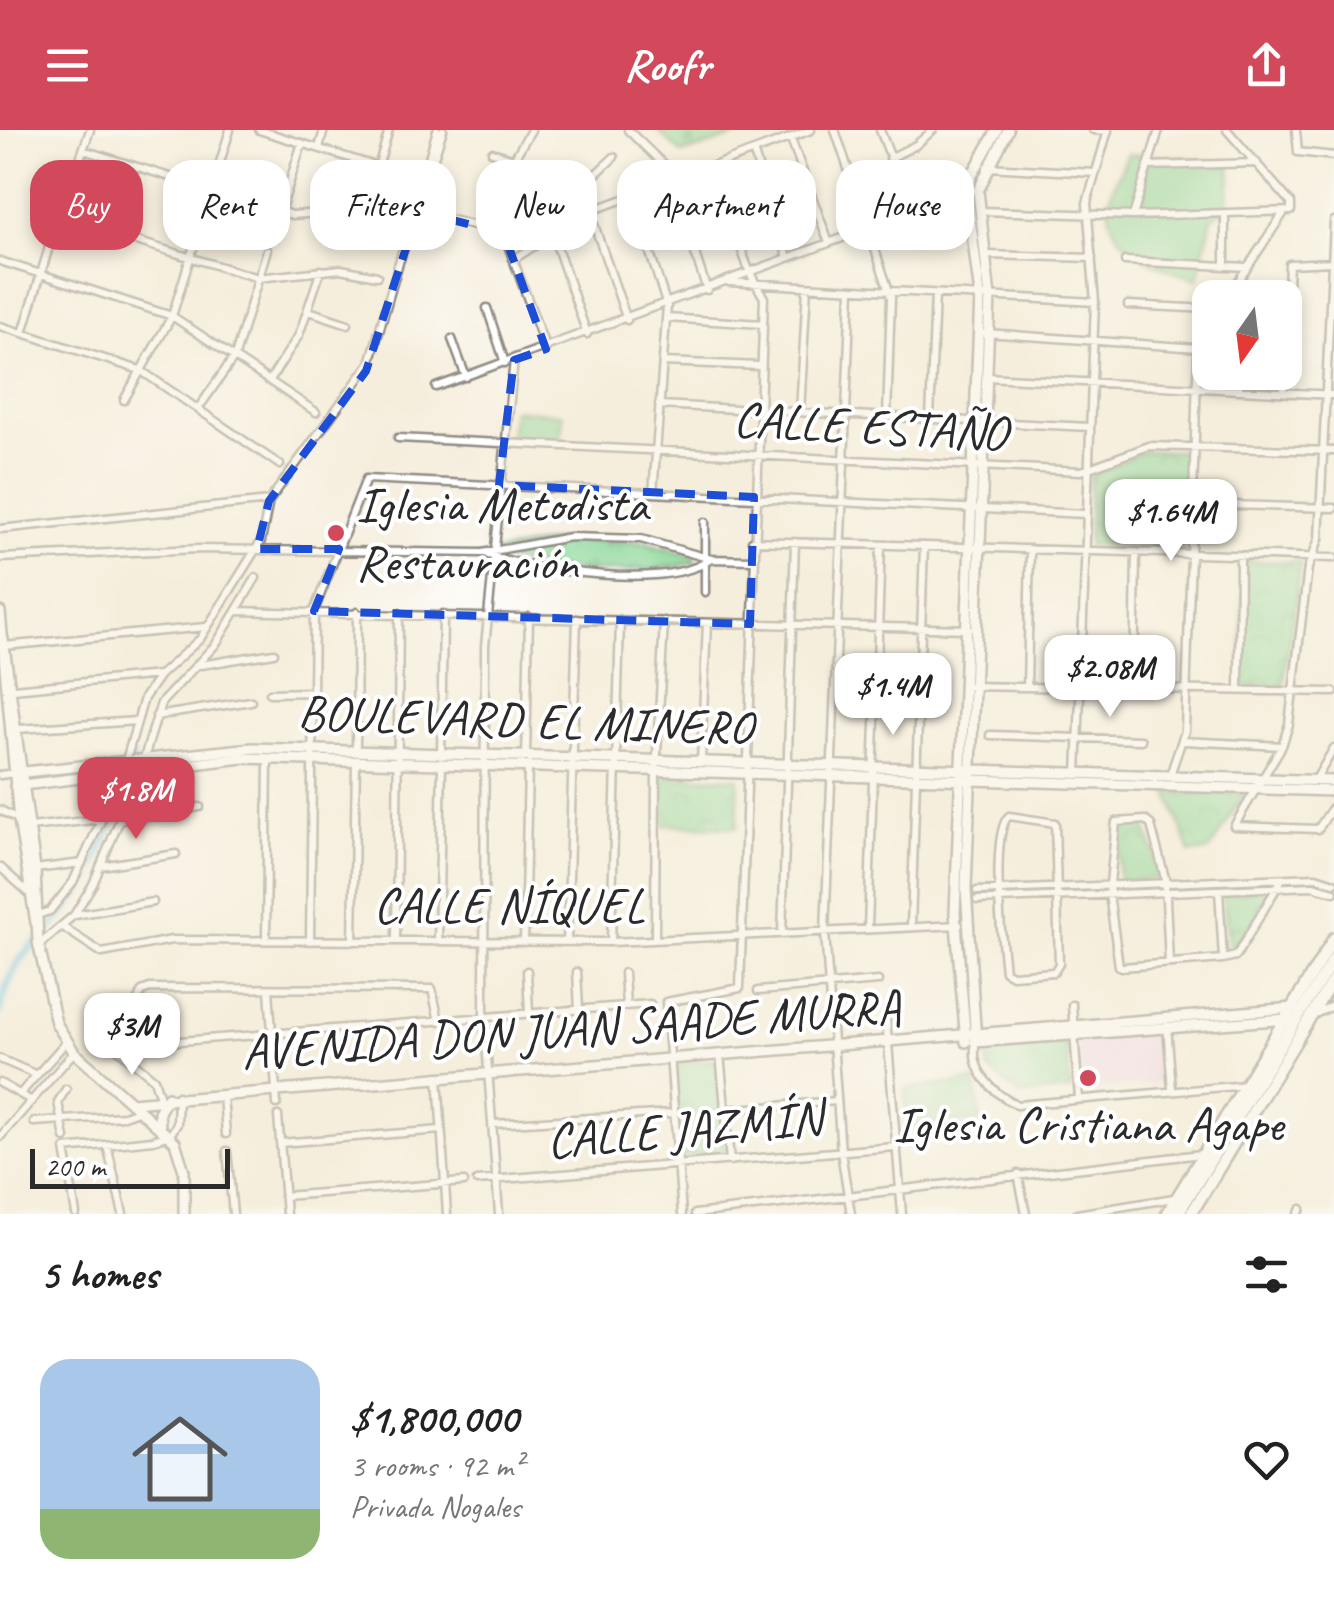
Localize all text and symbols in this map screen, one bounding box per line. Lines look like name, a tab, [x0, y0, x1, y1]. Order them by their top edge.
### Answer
text: Roofr	[624, 37, 710, 94]
icon: menu	[40, 38, 95, 93]
icon: share	[1239, 38, 1294, 93]
chip: Buy	[30, 160, 143, 250]
chip: Rent	[163, 160, 290, 250]
chip: Filters	[310, 160, 456, 250]
chip: New	[476, 160, 597, 250]
chip: Apartment	[617, 160, 816, 250]
chip: House	[836, 160, 974, 250]
north arrow	[1192, 280, 1302, 390]
map controls	[1192, 280, 1302, 390]
street label: CALLE ESTAÑO	[732, 387, 1013, 465]
place label: Iglesia Metodista Restauración	[356, 473, 651, 594]
pin: $1.64M	[1090, 479, 1252, 564]
text: $1.64M	[1127, 491, 1215, 532]
marker: Iglesia Metodista Restauración	[325, 522, 347, 544]
pin: $2.08M	[1029, 635, 1191, 720]
text: $2.08M	[1066, 647, 1154, 688]
pin: $1.4M	[823, 653, 963, 738]
text: $1.4M	[857, 665, 929, 706]
street label: BOULEVARD EL MINERO	[297, 681, 758, 760]
pin: $1.8M	[66, 757, 206, 842]
text: $1.8M	[100, 769, 172, 810]
street label: CALLE NÍQUEL	[373, 874, 645, 937]
street label: AVENIDA DON JUAN SAADE MURRA	[239, 974, 904, 1083]
pin: $3M	[84, 993, 180, 1078]
text: $3M	[106, 1005, 158, 1046]
marker: Iglesia Cristiana Agape	[1077, 1067, 1099, 1089]
street label: CALLE JAZMÍN	[544, 1085, 831, 1172]
place label: Iglesia Cristiana Agape	[893, 1093, 1286, 1156]
scale bar	[30, 1144, 230, 1188]
text: 200 m	[45, 1149, 105, 1184]
icon: filters	[1239, 1247, 1294, 1302]
text: 5 homes	[40, 1248, 158, 1301]
text: $1,800,000	[350, 1392, 518, 1445]
icon: home	[120, 1399, 240, 1519]
icon: heart	[1239, 1432, 1294, 1487]
text: 3 rooms · 92 m²	[350, 1445, 523, 1486]
text: Privada Nogales	[350, 1486, 521, 1527]

